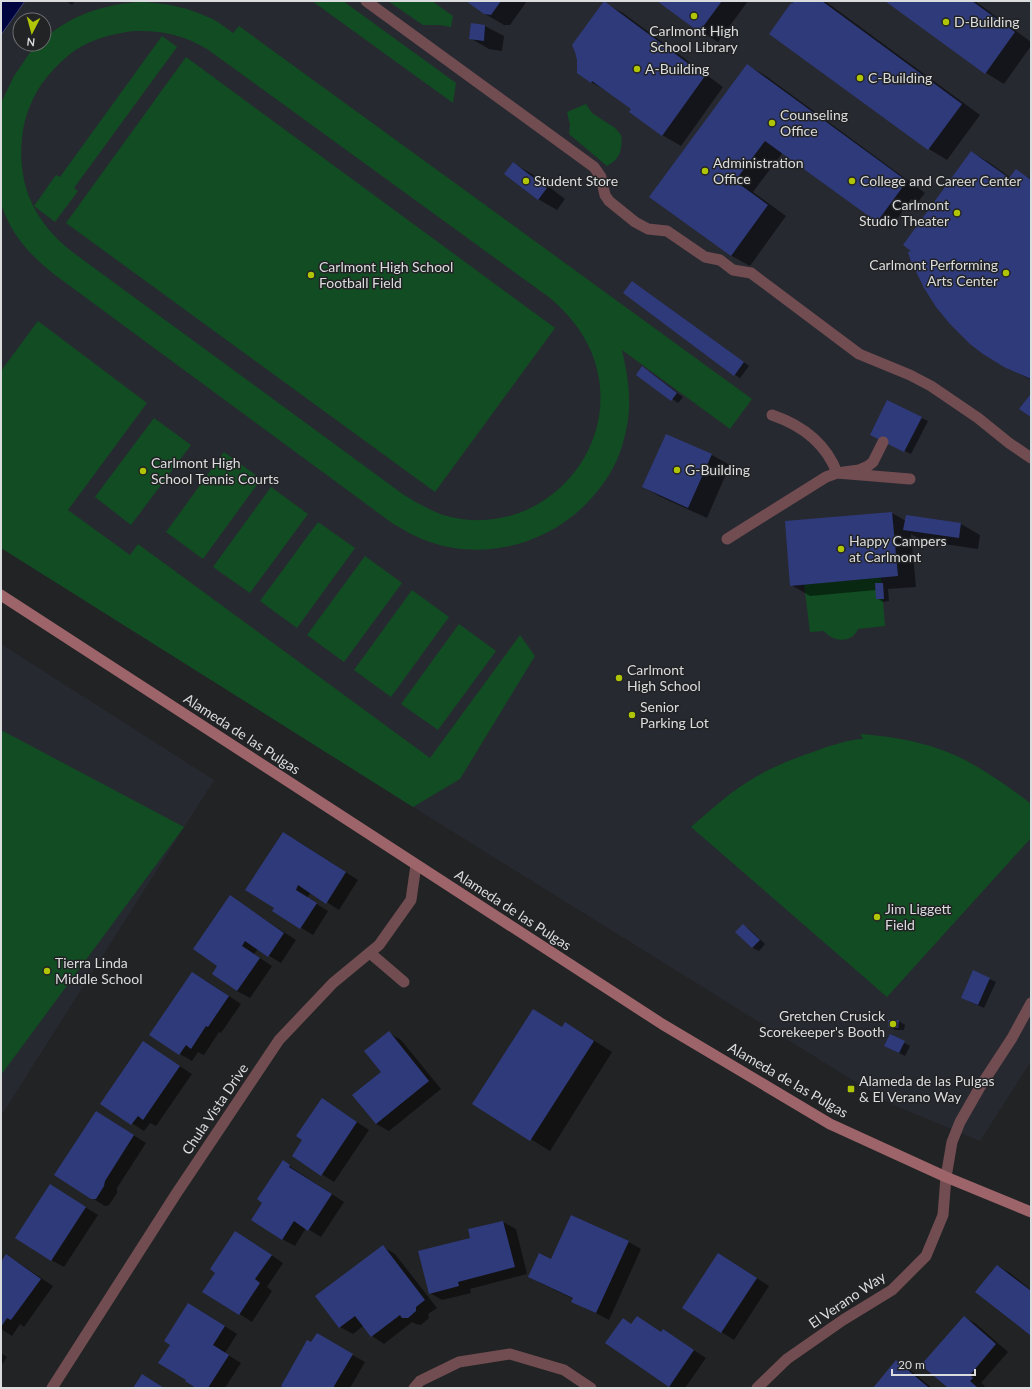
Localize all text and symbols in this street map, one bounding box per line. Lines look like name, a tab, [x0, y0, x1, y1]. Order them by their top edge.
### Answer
marker: Carlmont High School Library	[689, 11, 699, 21]
north arrow	[12, 12, 52, 52]
place label: D-Building	[954, 13, 1020, 30]
marker: D-Building	[941, 17, 951, 27]
place label: Carlmont High School Library	[649, 22, 739, 55]
text: N	[26, 36, 36, 49]
place label: A-Building	[645, 60, 709, 77]
marker: A-Building	[632, 64, 642, 74]
place label: C-Building	[868, 69, 932, 86]
marker: C-Building	[855, 73, 865, 83]
place label: Counseling Office	[780, 106, 848, 139]
marker: Counseling Office	[767, 118, 777, 128]
place label: Administration Office	[713, 154, 804, 187]
marker: Administration Office	[700, 166, 710, 176]
place label: Student Store	[534, 172, 618, 189]
place label: College and Career Center	[860, 172, 1022, 189]
marker: Student Store	[521, 176, 531, 186]
marker: College and Career Center	[847, 176, 857, 186]
place label: Carlmont Studio Theater	[859, 196, 949, 229]
marker: Carlmont Studio Theater	[952, 208, 962, 218]
place label: Carlmont Performing Arts Center	[869, 256, 998, 289]
place label: Carlmont High School Football Field	[319, 258, 453, 291]
marker: Carlmont Performing Arts Center	[1001, 268, 1011, 278]
marker: Carlmont High School Football Field	[306, 270, 316, 280]
place label: Carlmont High School Tennis Courts	[151, 454, 279, 487]
place label: G-Building	[685, 461, 750, 478]
marker: G-Building	[672, 465, 682, 475]
marker: Carlmont High School Tennis Courts	[138, 466, 148, 476]
place label: Happy Campers at Carlmont	[849, 532, 947, 565]
marker: Happy Campers at Carlmont	[836, 544, 846, 554]
place label: Carlmont High School	[627, 661, 701, 694]
marker: Carlmont High School	[614, 673, 624, 683]
street label: Alameda de las Pulgas	[181, 690, 304, 778]
place label: Senior Parking Lot	[640, 698, 709, 731]
marker: Senior Parking Lot	[627, 710, 637, 720]
street label: Alameda de las Pulgas	[452, 866, 575, 954]
place label: Jim Liggett Field	[885, 900, 952, 933]
marker: Jim Liggett Field	[872, 912, 882, 922]
place label: Tierra Linda Middle School	[55, 954, 142, 987]
marker: Tierra Linda Middle School	[42, 966, 52, 976]
place label: Gretchen Crusick Scorekeeper's Booth	[759, 1007, 886, 1040]
marker: Gretchen Crusick Scorekeeper's Booth	[888, 1019, 898, 1029]
street label: Alameda de las Pulgas	[725, 1038, 851, 1121]
street label: Chula Vista Drive	[178, 1060, 251, 1157]
place label: Alameda de las Pulgas & El Verano Way	[859, 1072, 994, 1105]
marker: Alameda de las Pulgas & El Verano Way	[846, 1084, 856, 1094]
street label: El Verano Way	[805, 1267, 889, 1332]
scale bar	[892, 1351, 975, 1377]
text: 20 m	[898, 1357, 925, 1372]

